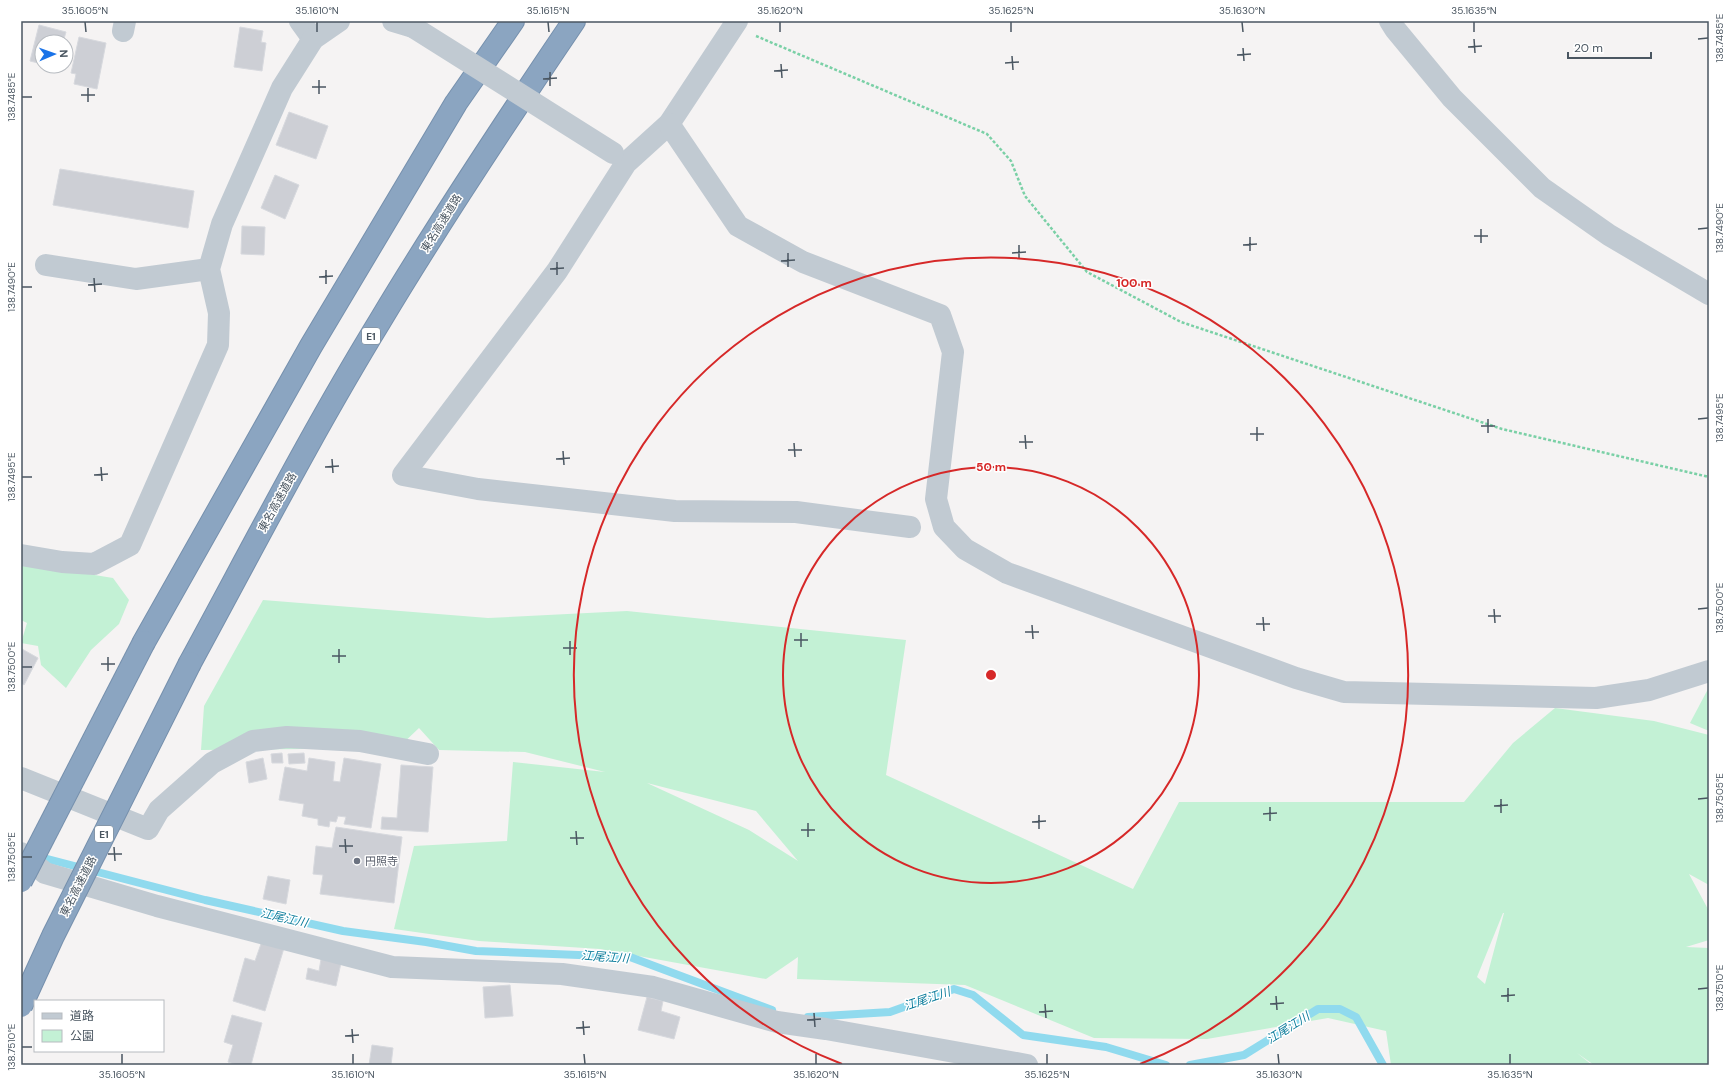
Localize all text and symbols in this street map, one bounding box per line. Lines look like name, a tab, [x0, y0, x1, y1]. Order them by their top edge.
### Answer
text: 35.1605°N	[62, 4, 108, 17]
text: 35.1610°N	[295, 4, 339, 17]
text: 35.1615°N	[527, 4, 569, 17]
text: 35.1620°N	[757, 4, 803, 17]
text: 35.1625°N	[988, 4, 1034, 17]
text: 35.1630°N	[1219, 4, 1265, 17]
text: 35.1635°N	[1451, 4, 1497, 17]
text: 138.7485°E	[1713, 13, 1726, 62]
north arrow	[34, 34, 74, 74]
scale bar	[1568, 34, 1651, 60]
text: 20 m	[1574, 40, 1603, 56]
text: N	[57, 49, 71, 58]
text: 138.7485°E	[5, 72, 18, 121]
street label: 東名高速道路	[418, 191, 464, 255]
text: 138.7490°E	[1713, 203, 1726, 253]
text: 138.7490°E	[5, 262, 18, 312]
text: 100 m	[1116, 275, 1152, 291]
road number: E1	[362, 328, 380, 344]
text: 138.7495°E	[1713, 393, 1726, 443]
text: 138.7495°E	[5, 452, 18, 502]
text: 50 m	[976, 459, 1006, 475]
street label: 東名高速道路	[255, 470, 299, 534]
text: 138.7500°E	[1713, 582, 1726, 633]
text: 138.7500°E	[5, 641, 18, 692]
centre of rings	[984, 668, 998, 682]
text: 138.7505°E	[1713, 773, 1726, 823]
road number: E1	[95, 826, 113, 842]
text: 138.7505°E	[5, 832, 18, 882]
street label: 東名高速道路	[57, 853, 99, 919]
place label: 円照寺	[365, 854, 398, 868]
marker: 円照寺	[352, 856, 362, 866]
water label: 江尾江川	[259, 905, 311, 932]
water label: 江尾江川	[580, 947, 631, 967]
text: 138.7510°E	[1713, 964, 1726, 1011]
water label: 江尾江川	[902, 983, 954, 1014]
legend	[34, 1000, 164, 1052]
water label: 江尾江川	[1263, 1007, 1314, 1048]
text: 道路	[70, 1008, 94, 1024]
text: 138.7510°E	[5, 1023, 18, 1070]
text: 公園	[70, 1028, 94, 1044]
text: 35.1605°N	[99, 1068, 145, 1081]
text: 35.1610°N	[331, 1068, 375, 1081]
text: 35.1615°N	[564, 1068, 606, 1081]
text: 35.1620°N	[793, 1068, 839, 1081]
text: 35.1625°N	[1024, 1068, 1070, 1081]
text: 35.1630°N	[1256, 1068, 1302, 1081]
text: 35.1635°N	[1487, 1068, 1533, 1081]

